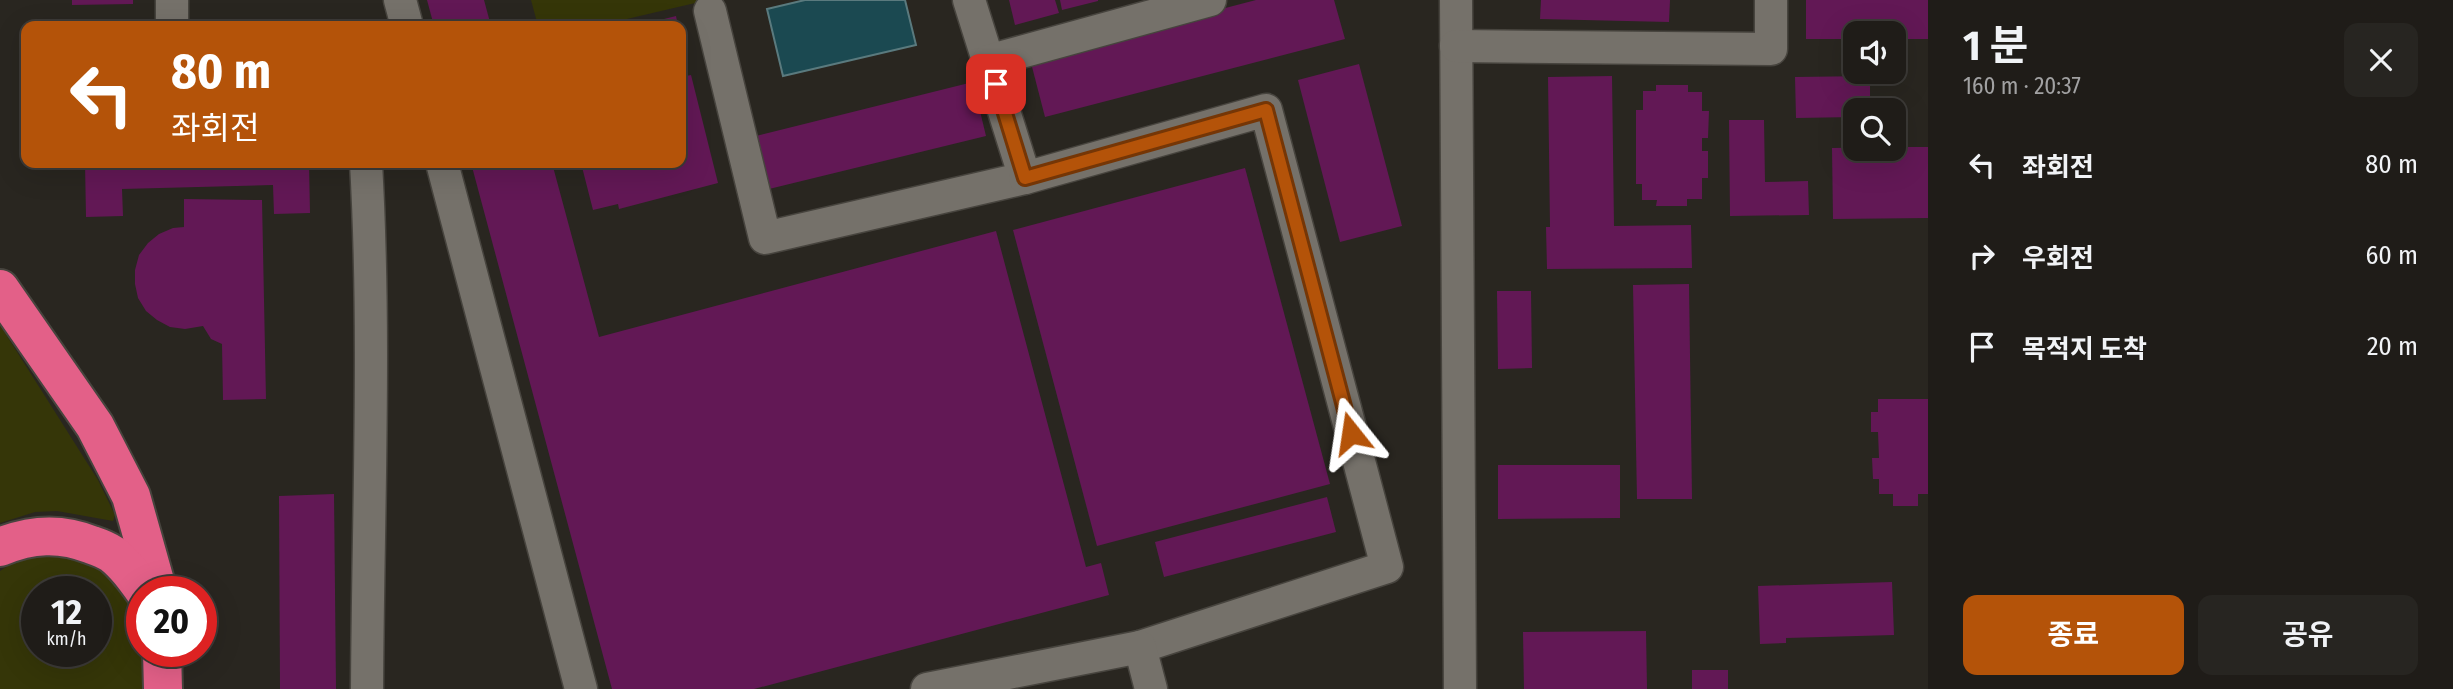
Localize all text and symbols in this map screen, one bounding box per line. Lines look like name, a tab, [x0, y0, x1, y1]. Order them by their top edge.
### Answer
map controls	[1843, 21, 1906, 161]
button: sound	[1843, 21, 1906, 84]
text: 1 분	[1963, 21, 2028, 71]
button: close	[2344, 23, 2418, 97]
text: 80 m	[171, 42, 271, 101]
icon: left	[56, 49, 147, 140]
pin	[966, 54, 1026, 114]
icon: arrive	[977, 65, 1015, 103]
text: 160 m · 20:37	[1963, 72, 2081, 100]
button: search	[1843, 98, 1906, 161]
text: 좌회전	[171, 109, 259, 147]
icon: left	[1963, 146, 2001, 184]
text: 80 m	[2365, 149, 2418, 180]
text: 좌회전	[2022, 152, 2094, 183]
icon: right	[1963, 237, 2001, 275]
text: 60 m	[2365, 240, 2418, 271]
text: 우회전	[2022, 243, 2094, 274]
icon: arrive	[1963, 328, 2001, 366]
text: 20 m	[2367, 331, 2418, 362]
text: 목적지 도착	[2022, 334, 2147, 365]
position arrow	[1314, 396, 1388, 470]
speed limit sign: 20	[126, 576, 217, 667]
text: 12	[51, 591, 82, 633]
button: 종료	[1963, 595, 2184, 675]
button: 공유	[2198, 595, 2418, 675]
text: km/h	[46, 628, 87, 650]

